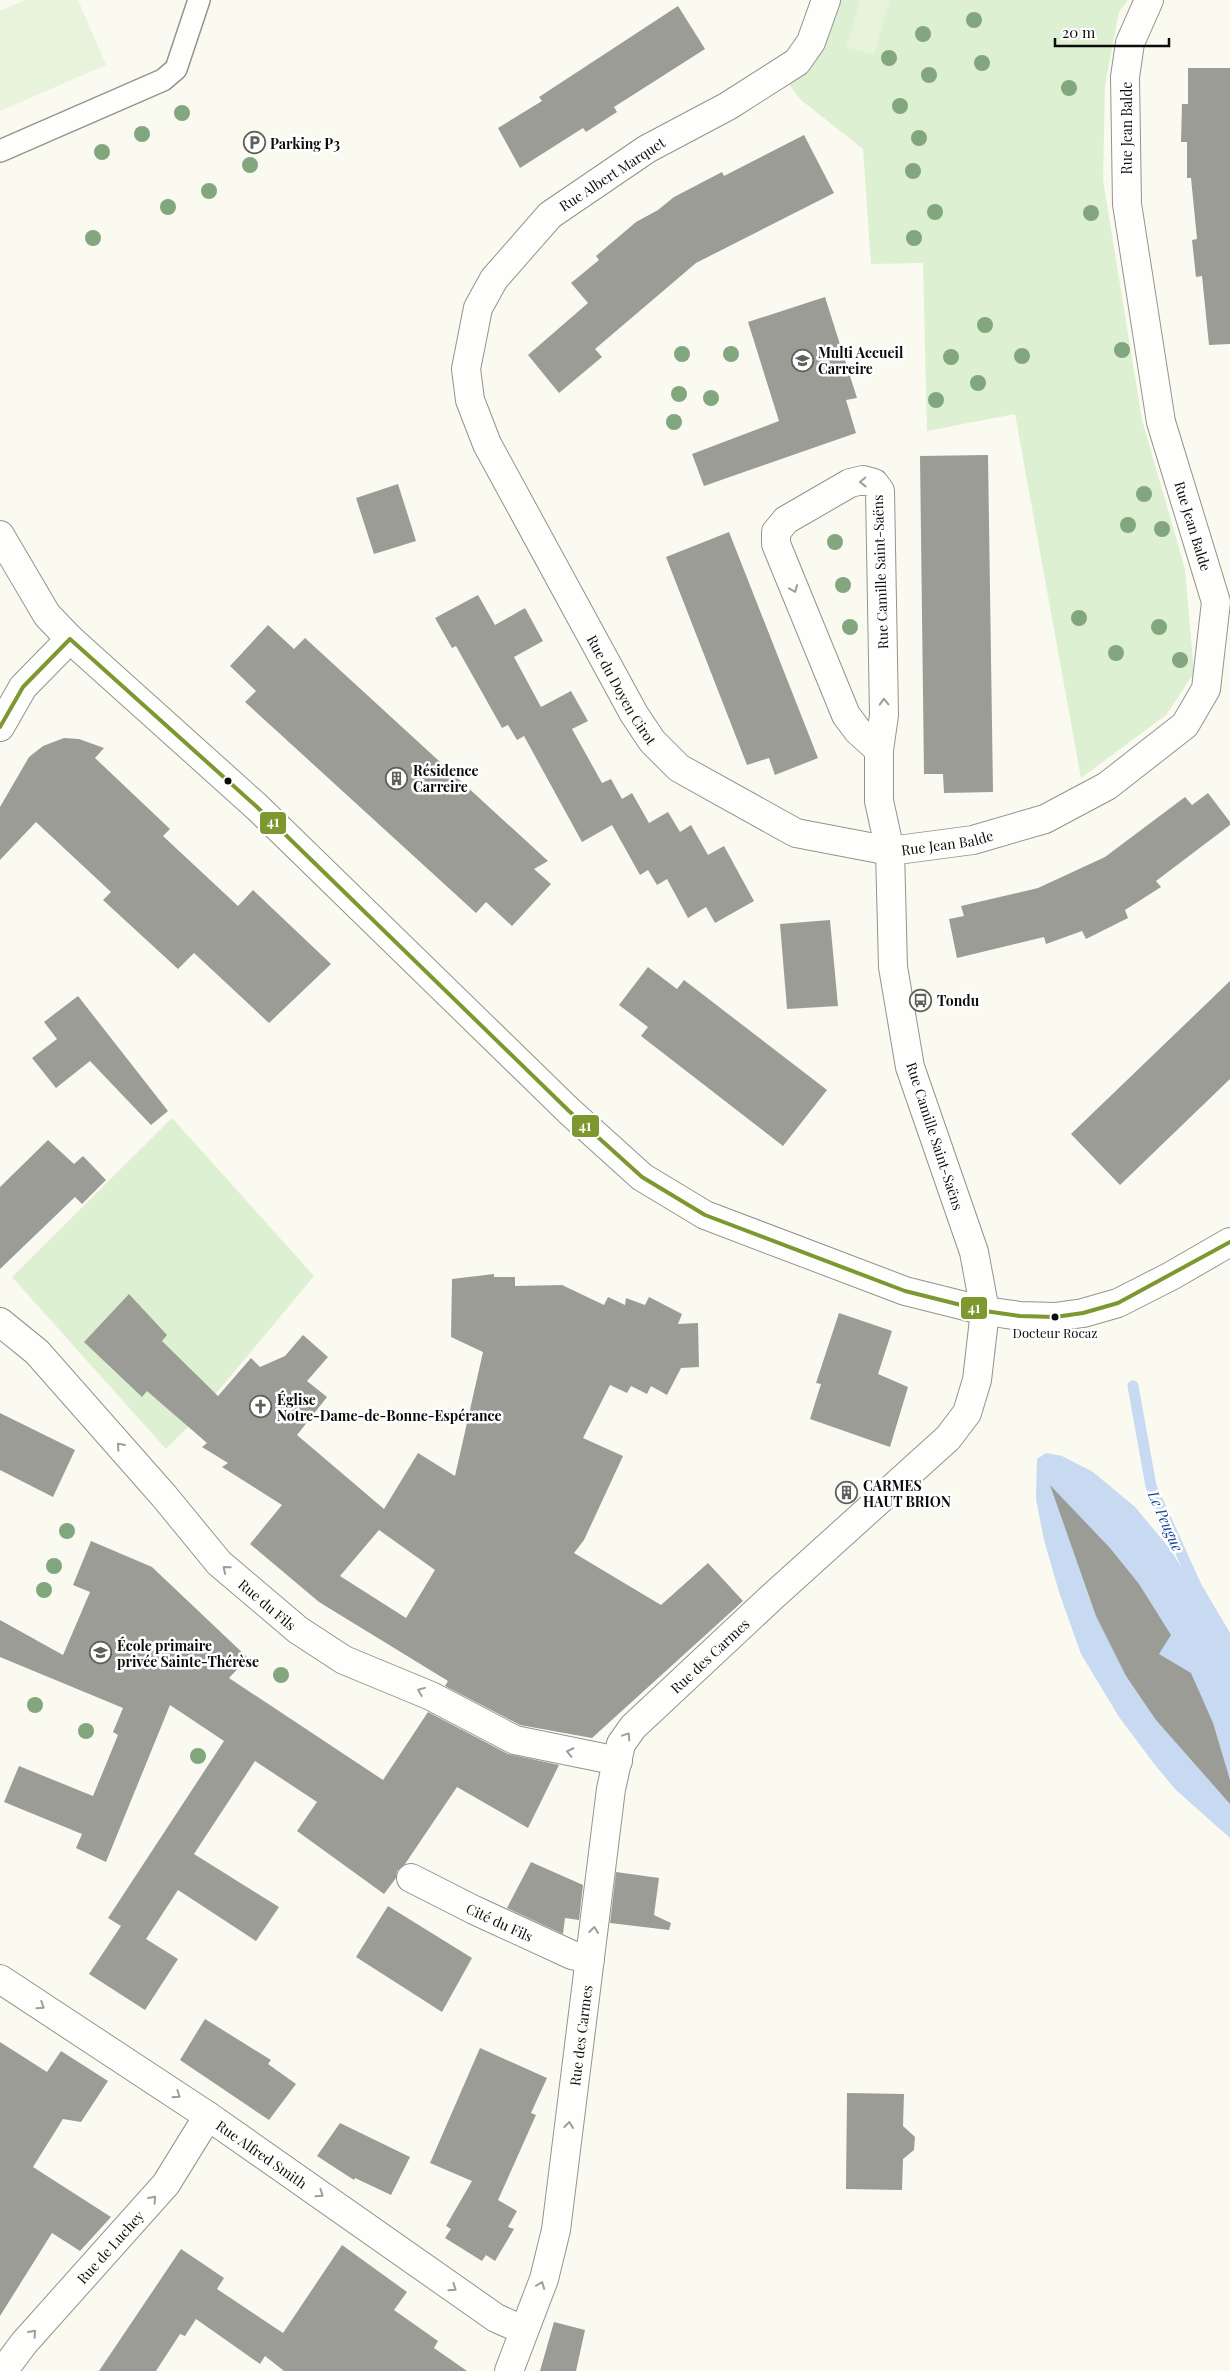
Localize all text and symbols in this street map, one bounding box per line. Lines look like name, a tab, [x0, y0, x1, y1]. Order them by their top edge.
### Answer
scale bar	[1055, 15, 1169, 47]
text: 20 m	[1062, 22, 1096, 42]
street label: Rue Jean Balde	[1117, 82, 1136, 174]
parking icon: Parking P3	[242, 131, 266, 155]
street label: Rue Albert Marquet	[555, 132, 669, 215]
place label: Parking P3	[270, 134, 340, 153]
place label: Multi Accueil Carreire	[818, 343, 904, 378]
school or university icon: Multi Accueil Carreire	[790, 348, 814, 372]
one-way arrow	[858, 477, 866, 487]
street label: Rue Jean Balde	[1170, 479, 1216, 573]
street label: Rue Camille Saint-Saëns	[868, 494, 892, 650]
one-way arrow	[788, 584, 798, 593]
street label: Rue du Doyen Cirot	[583, 631, 662, 749]
one-way arrow	[879, 697, 889, 705]
place label: Résidence Carreire	[413, 761, 479, 796]
building icon: Résidence Carreire	[385, 766, 409, 790]
unlabelled marker	[223, 776, 233, 786]
line badge: 41	[259, 811, 287, 835]
text: 41	[267, 812, 279, 831]
street label: Rue Jean Balde	[900, 825, 995, 859]
bus stop icon: Tondu	[909, 988, 933, 1012]
place label: Tondu	[937, 991, 980, 1010]
street label: Rue Camille Saint-Saëns	[902, 1060, 968, 1212]
line badge: 41	[571, 1114, 600, 1138]
text: 41	[579, 1116, 591, 1135]
line badge: 41	[960, 1296, 988, 1320]
text: 41	[968, 1298, 980, 1317]
marker: Docteur Rocaz	[1050, 1312, 1060, 1322]
place label: Docteur Rocaz	[1013, 1324, 1097, 1341]
place label: Église Notre-Dame-de-Bonne-Espérance	[277, 1390, 502, 1425]
church icon: Église Notre-Dame-de-Bonne-Espérance	[249, 1395, 273, 1419]
one-way arrow	[117, 1443, 125, 1452]
place label: CARMES HAUT BRION	[863, 1476, 951, 1511]
building icon: CARMES HAUT BRION	[835, 1481, 859, 1505]
water label: Le Peugue	[1143, 1487, 1188, 1555]
one-way arrow	[223, 1566, 232, 1574]
street label: Rue du Fils	[235, 1574, 300, 1634]
street label: Rue des Carmes	[666, 1614, 753, 1697]
place label: École primaire privée Sainte-Thérèse	[117, 1636, 259, 1671]
school or university icon: École primaire privée Sainte-Thérèse	[89, 1641, 113, 1665]
one-way arrow	[417, 1687, 426, 1698]
one-way arrow	[621, 1732, 630, 1742]
one-way arrow	[566, 1747, 575, 1757]
street label: Cité du Fils	[463, 1898, 536, 1945]
one-way arrow	[588, 1925, 599, 1933]
street label: Rue des Carmes	[565, 1984, 596, 2087]
one-way arrow	[35, 2000, 44, 2009]
one-way arrow	[171, 2089, 180, 2099]
street label: Rue Alfred Smith	[213, 2115, 312, 2193]
one-way arrow	[563, 2121, 574, 2129]
one-way arrow	[314, 2188, 323, 2197]
one-way arrow	[147, 2195, 156, 2204]
street label: Rue de Luchey	[72, 2206, 148, 2287]
one-way arrow	[535, 2281, 545, 2290]
one-way arrow	[447, 2282, 457, 2291]
one-way arrow	[27, 2329, 36, 2338]

